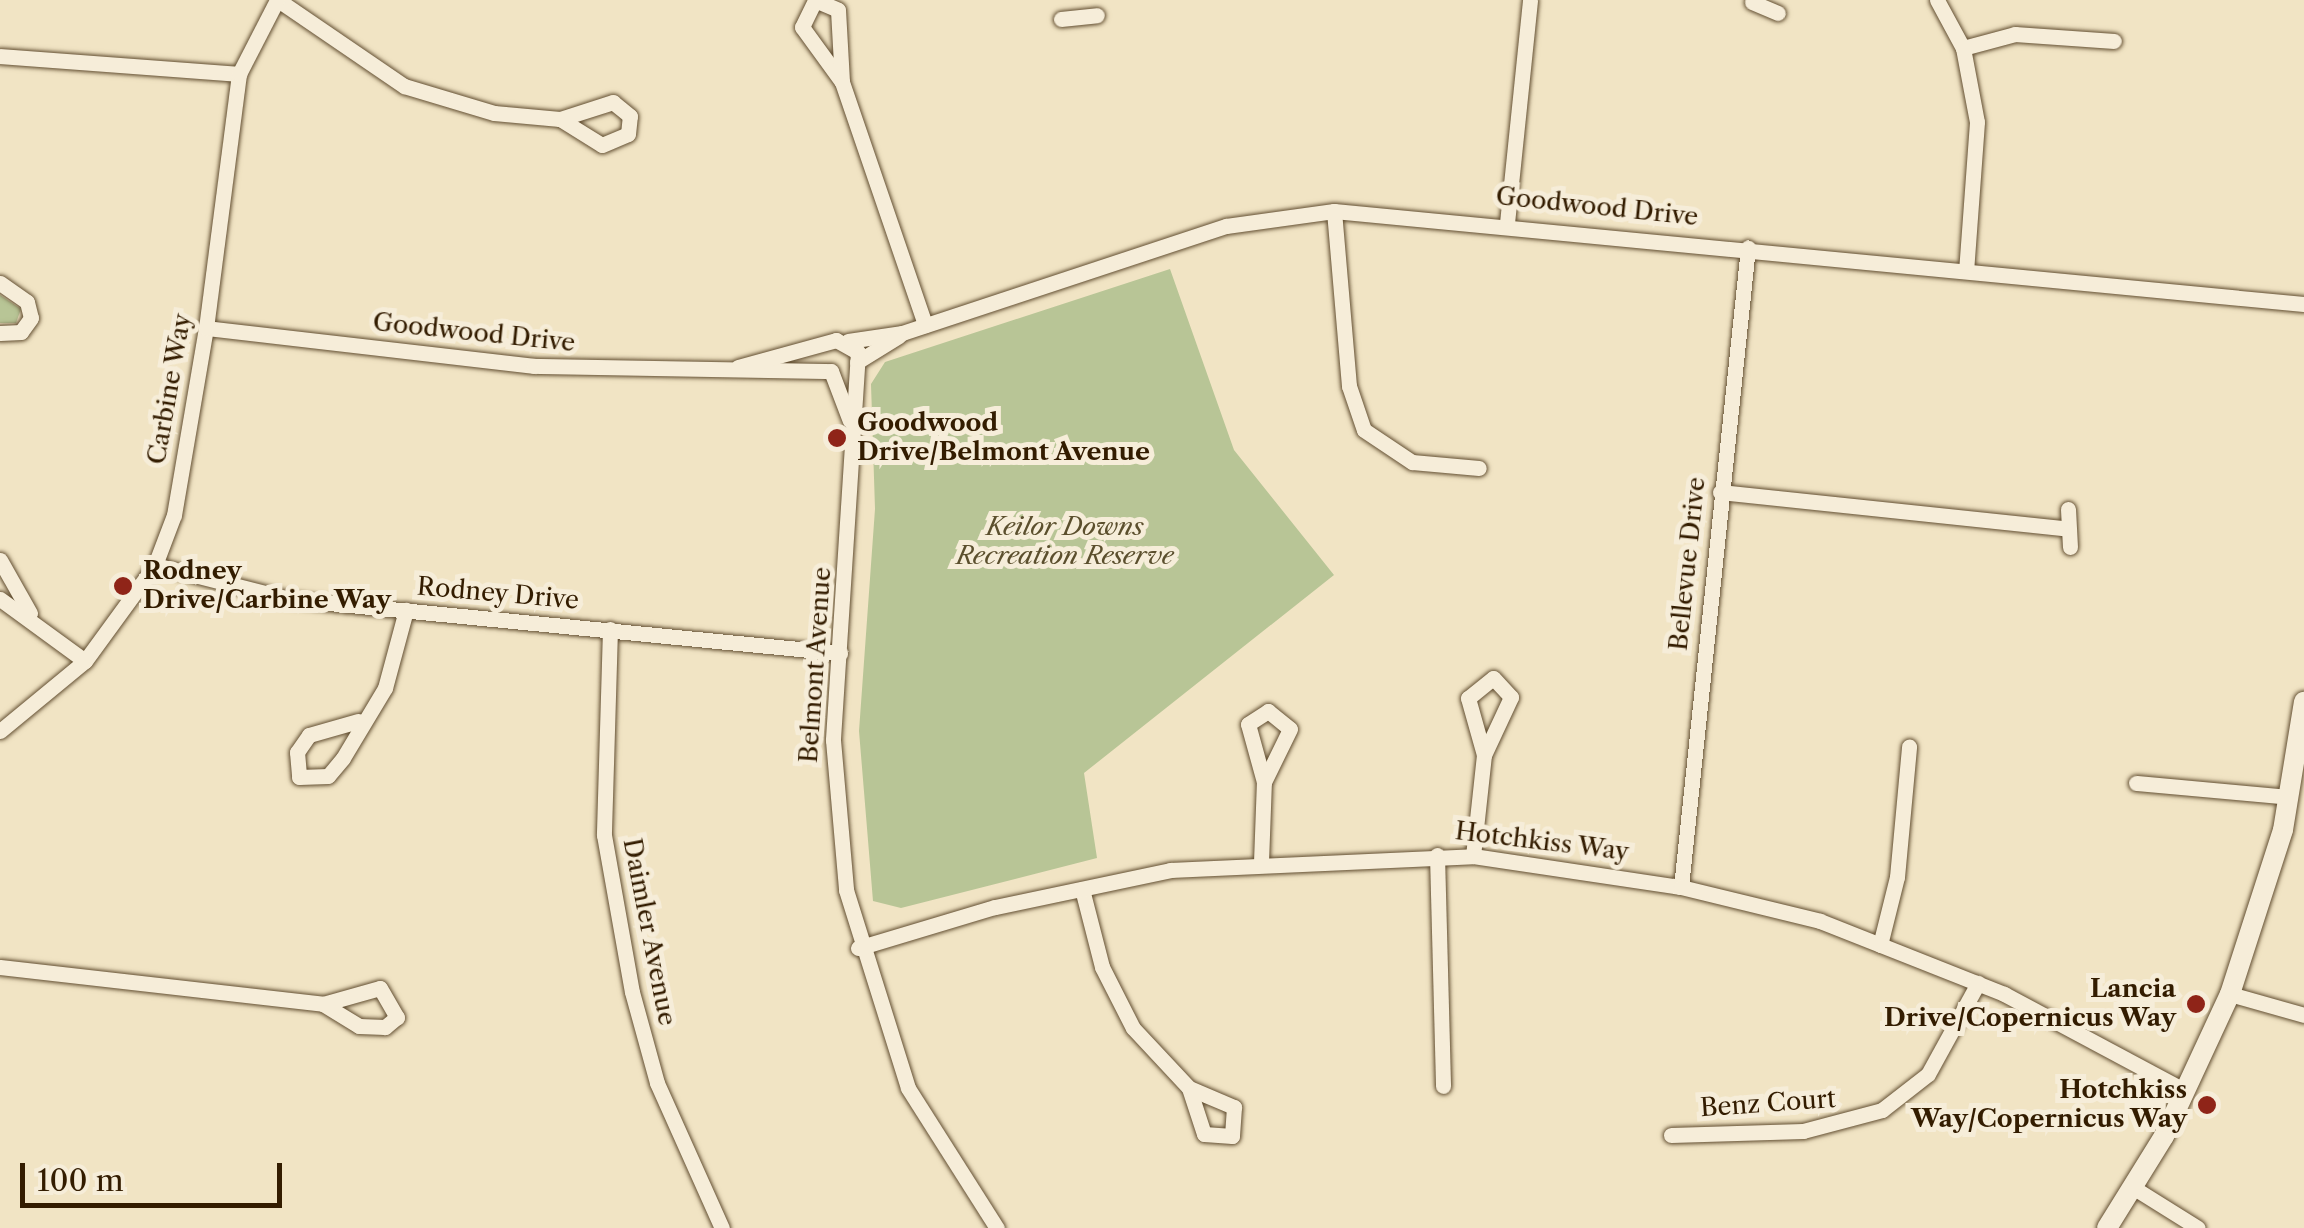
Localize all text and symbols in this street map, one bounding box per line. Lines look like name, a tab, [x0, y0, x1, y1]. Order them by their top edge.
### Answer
street label: Goodwood Drive	[1494, 181, 1700, 233]
street label: Goodwood Drive	[371, 307, 577, 359]
street label: Carbine Way	[142, 311, 198, 467]
place label: Goodwood Drive/Belmont Avenue	[857, 409, 1151, 468]
marker: Goodwood Drive/Belmont Avenue	[826, 427, 848, 449]
street label: Bellevue Drive	[1664, 476, 1712, 652]
park label: Keilor Downs Recreation Reserve	[956, 513, 1174, 572]
place label: Rodney Drive/Carbine Way	[143, 557, 392, 616]
street label: Belmont Avenue	[794, 565, 838, 765]
street label: Rodney Drive	[415, 572, 581, 616]
marker: Rodney Drive/Carbine Way	[112, 575, 134, 597]
street label: Hotchkiss Way	[1453, 816, 1631, 868]
street label: Daimler Avenue	[616, 835, 682, 1029]
place label: Lancia Drive/Copernicus Way	[1883, 975, 2176, 1034]
marker: Lancia Drive/Copernicus Way	[2185, 993, 2207, 1015]
place label: Hotchkiss Way/Copernicus Way	[1910, 1076, 2187, 1135]
street label: Benz Court	[1699, 1084, 1837, 1124]
marker: Hotchkiss Way/Copernicus Way	[2196, 1094, 2218, 1116]
scale bar	[25, 1143, 288, 1205]
text: 100 m	[37, 1162, 124, 1199]

